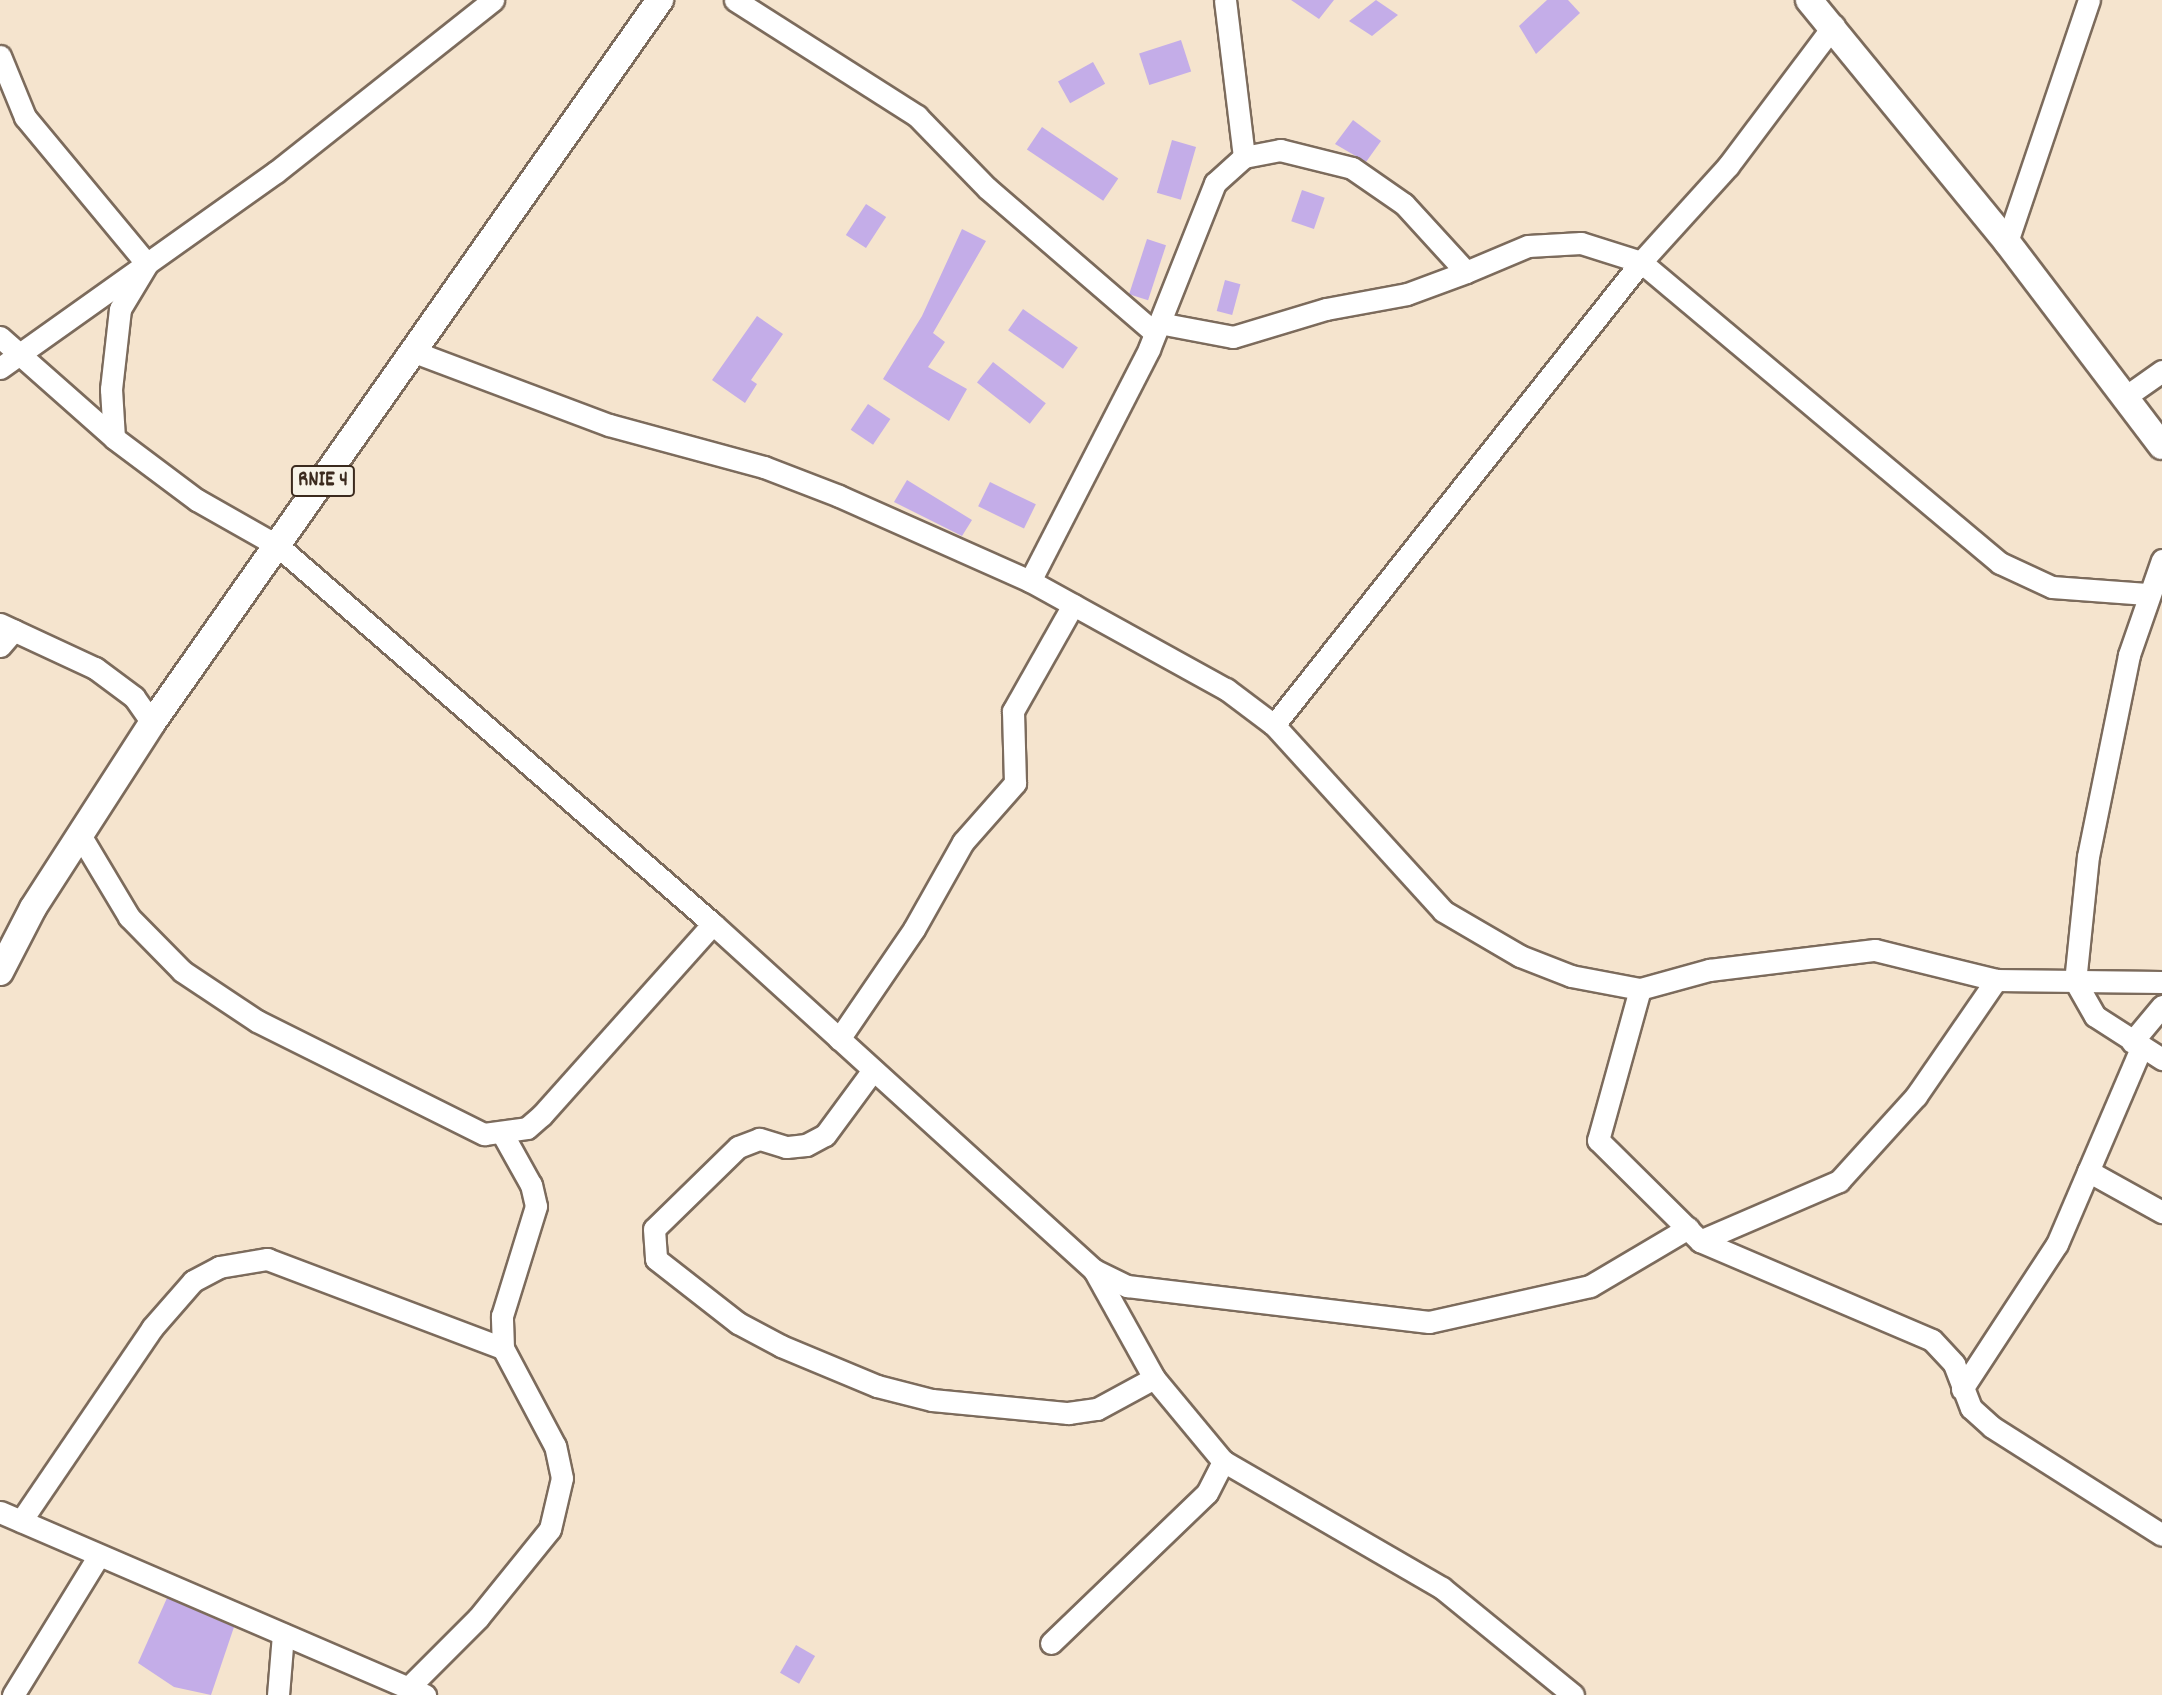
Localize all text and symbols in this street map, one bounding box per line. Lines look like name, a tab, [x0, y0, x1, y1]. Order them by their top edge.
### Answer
road number: RNIE 4	[290, 463, 356, 498]

